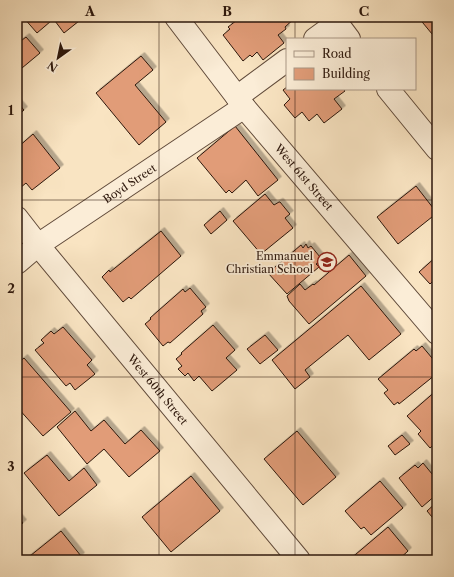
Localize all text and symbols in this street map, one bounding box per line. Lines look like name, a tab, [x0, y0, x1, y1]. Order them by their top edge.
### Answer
text: A	[84, 3, 96, 19]
text: B	[222, 3, 232, 19]
text: C	[359, 3, 369, 19]
north arrow	[38, 38, 78, 78]
legend	[286, 38, 416, 90]
text: Road	[322, 46, 352, 61]
text: N	[44, 58, 60, 75]
text: Building	[322, 66, 370, 81]
text: 1	[8, 102, 14, 118]
street label: West 61st Street	[271, 140, 336, 213]
street label: Boyd Street	[101, 161, 159, 206]
place label: Emmanuel Christian School	[226, 249, 314, 276]
school or university icon: Emmanuel Christian School	[316, 251, 338, 273]
text: 2	[7, 280, 15, 296]
street label: West 60th Street	[124, 351, 191, 428]
text: 3	[7, 458, 15, 474]

